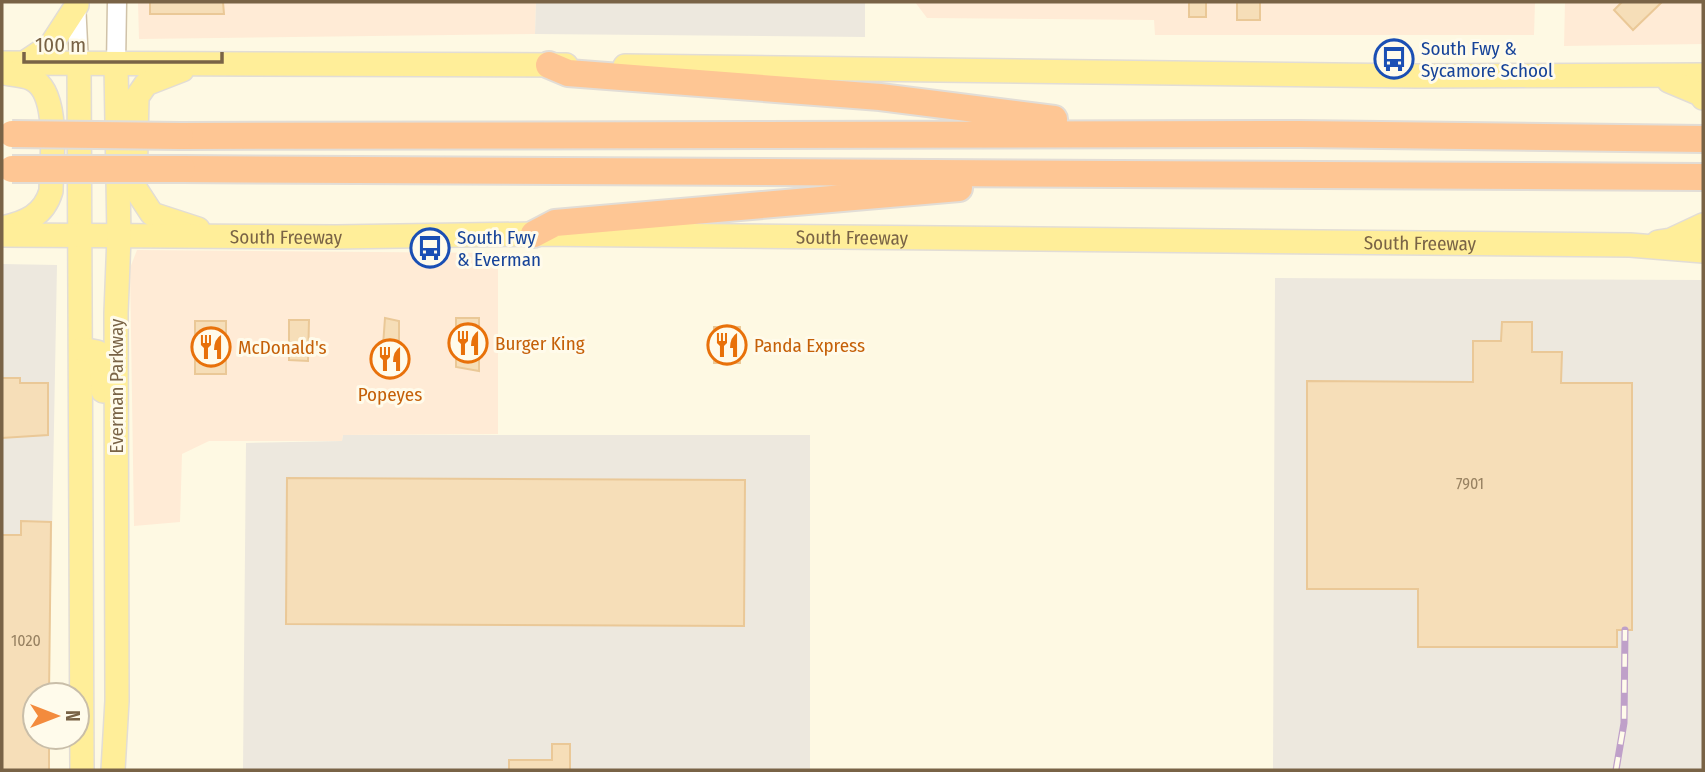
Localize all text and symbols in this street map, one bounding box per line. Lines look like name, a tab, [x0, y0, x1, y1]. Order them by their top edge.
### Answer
scale bar	[24, 21, 222, 65]
text: 100 m	[35, 32, 86, 58]
place label: South Fwy & Sycamore School	[1421, 37, 1553, 82]
bus stop icon: South Fwy & Sycamore School	[1373, 38, 1415, 80]
street label: South Freeway	[230, 225, 343, 249]
street label: South Freeway	[796, 225, 909, 249]
place label: South Fwy & Everman	[457, 226, 541, 271]
bus stop icon: South Fwy & Everman	[409, 227, 451, 269]
street label: South Freeway	[1364, 231, 1477, 255]
street label: Everman Parkway	[105, 318, 128, 453]
restaurant icon: Burger King	[447, 322, 489, 364]
restaurant icon: Panda Express	[706, 324, 748, 366]
restaurant icon: McDonald's	[190, 326, 232, 368]
place label: Burger King	[495, 332, 585, 355]
place label: Panda Express	[754, 334, 865, 357]
place label: McDonald's	[238, 336, 327, 359]
restaurant icon: Popeyes	[369, 338, 411, 380]
place label: Popeyes	[358, 383, 422, 406]
house number: 7901	[1456, 474, 1484, 493]
house number: 1020	[11, 631, 41, 650]
north arrow	[21, 681, 91, 751]
text: N	[61, 710, 84, 722]

